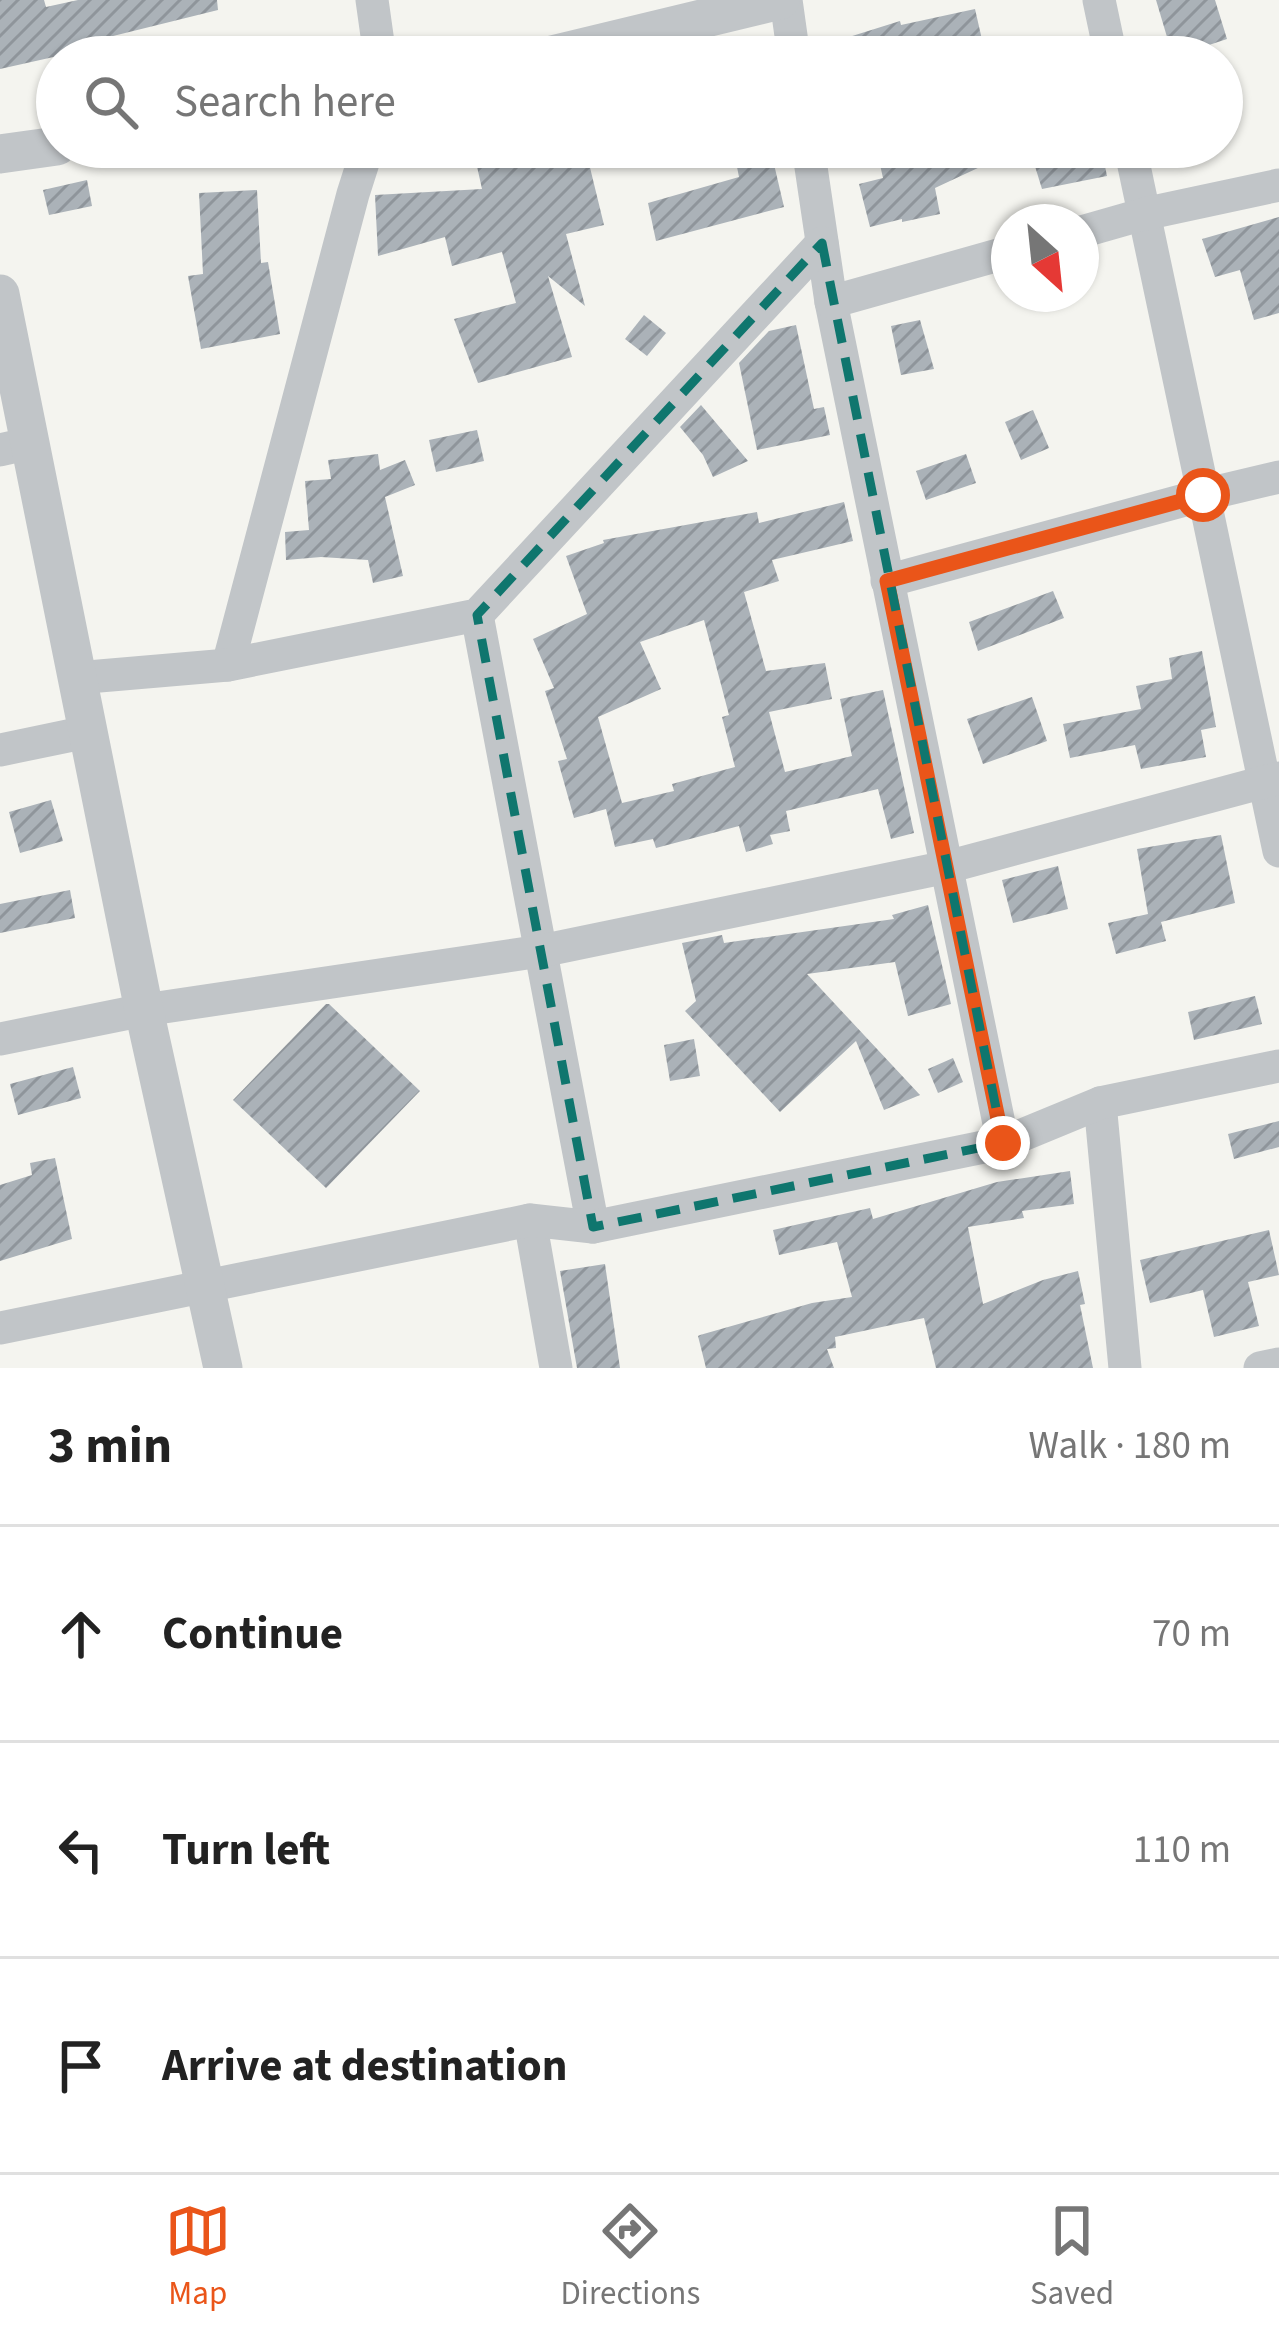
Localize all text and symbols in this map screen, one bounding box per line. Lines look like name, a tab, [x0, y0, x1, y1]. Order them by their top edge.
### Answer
search box	[36, 36, 1243, 168]
icon: search	[78, 69, 144, 135]
text: Search here	[174, 70, 396, 134]
north arrow	[991, 204, 1099, 312]
route start	[1176, 468, 1230, 522]
route end	[976, 1116, 1030, 1170]
text: 3 min	[48, 1410, 172, 1482]
text: Walk · 180 m	[1028, 1418, 1231, 1474]
icon: ahead	[48, 1601, 114, 1667]
text: Continue	[162, 1602, 343, 1666]
text: 70 m	[1152, 1606, 1231, 1662]
icon: left	[48, 1817, 114, 1883]
text: Turn left	[162, 1818, 330, 1882]
text: 110 m	[1133, 1822, 1231, 1878]
icon: arrive	[48, 2033, 114, 2099]
text: Arrive at destination	[162, 2034, 567, 2098]
tab: Map	[165, 2198, 231, 2317]
tab: Directions	[561, 2198, 700, 2317]
tab: Saved	[1030, 2198, 1114, 2317]

